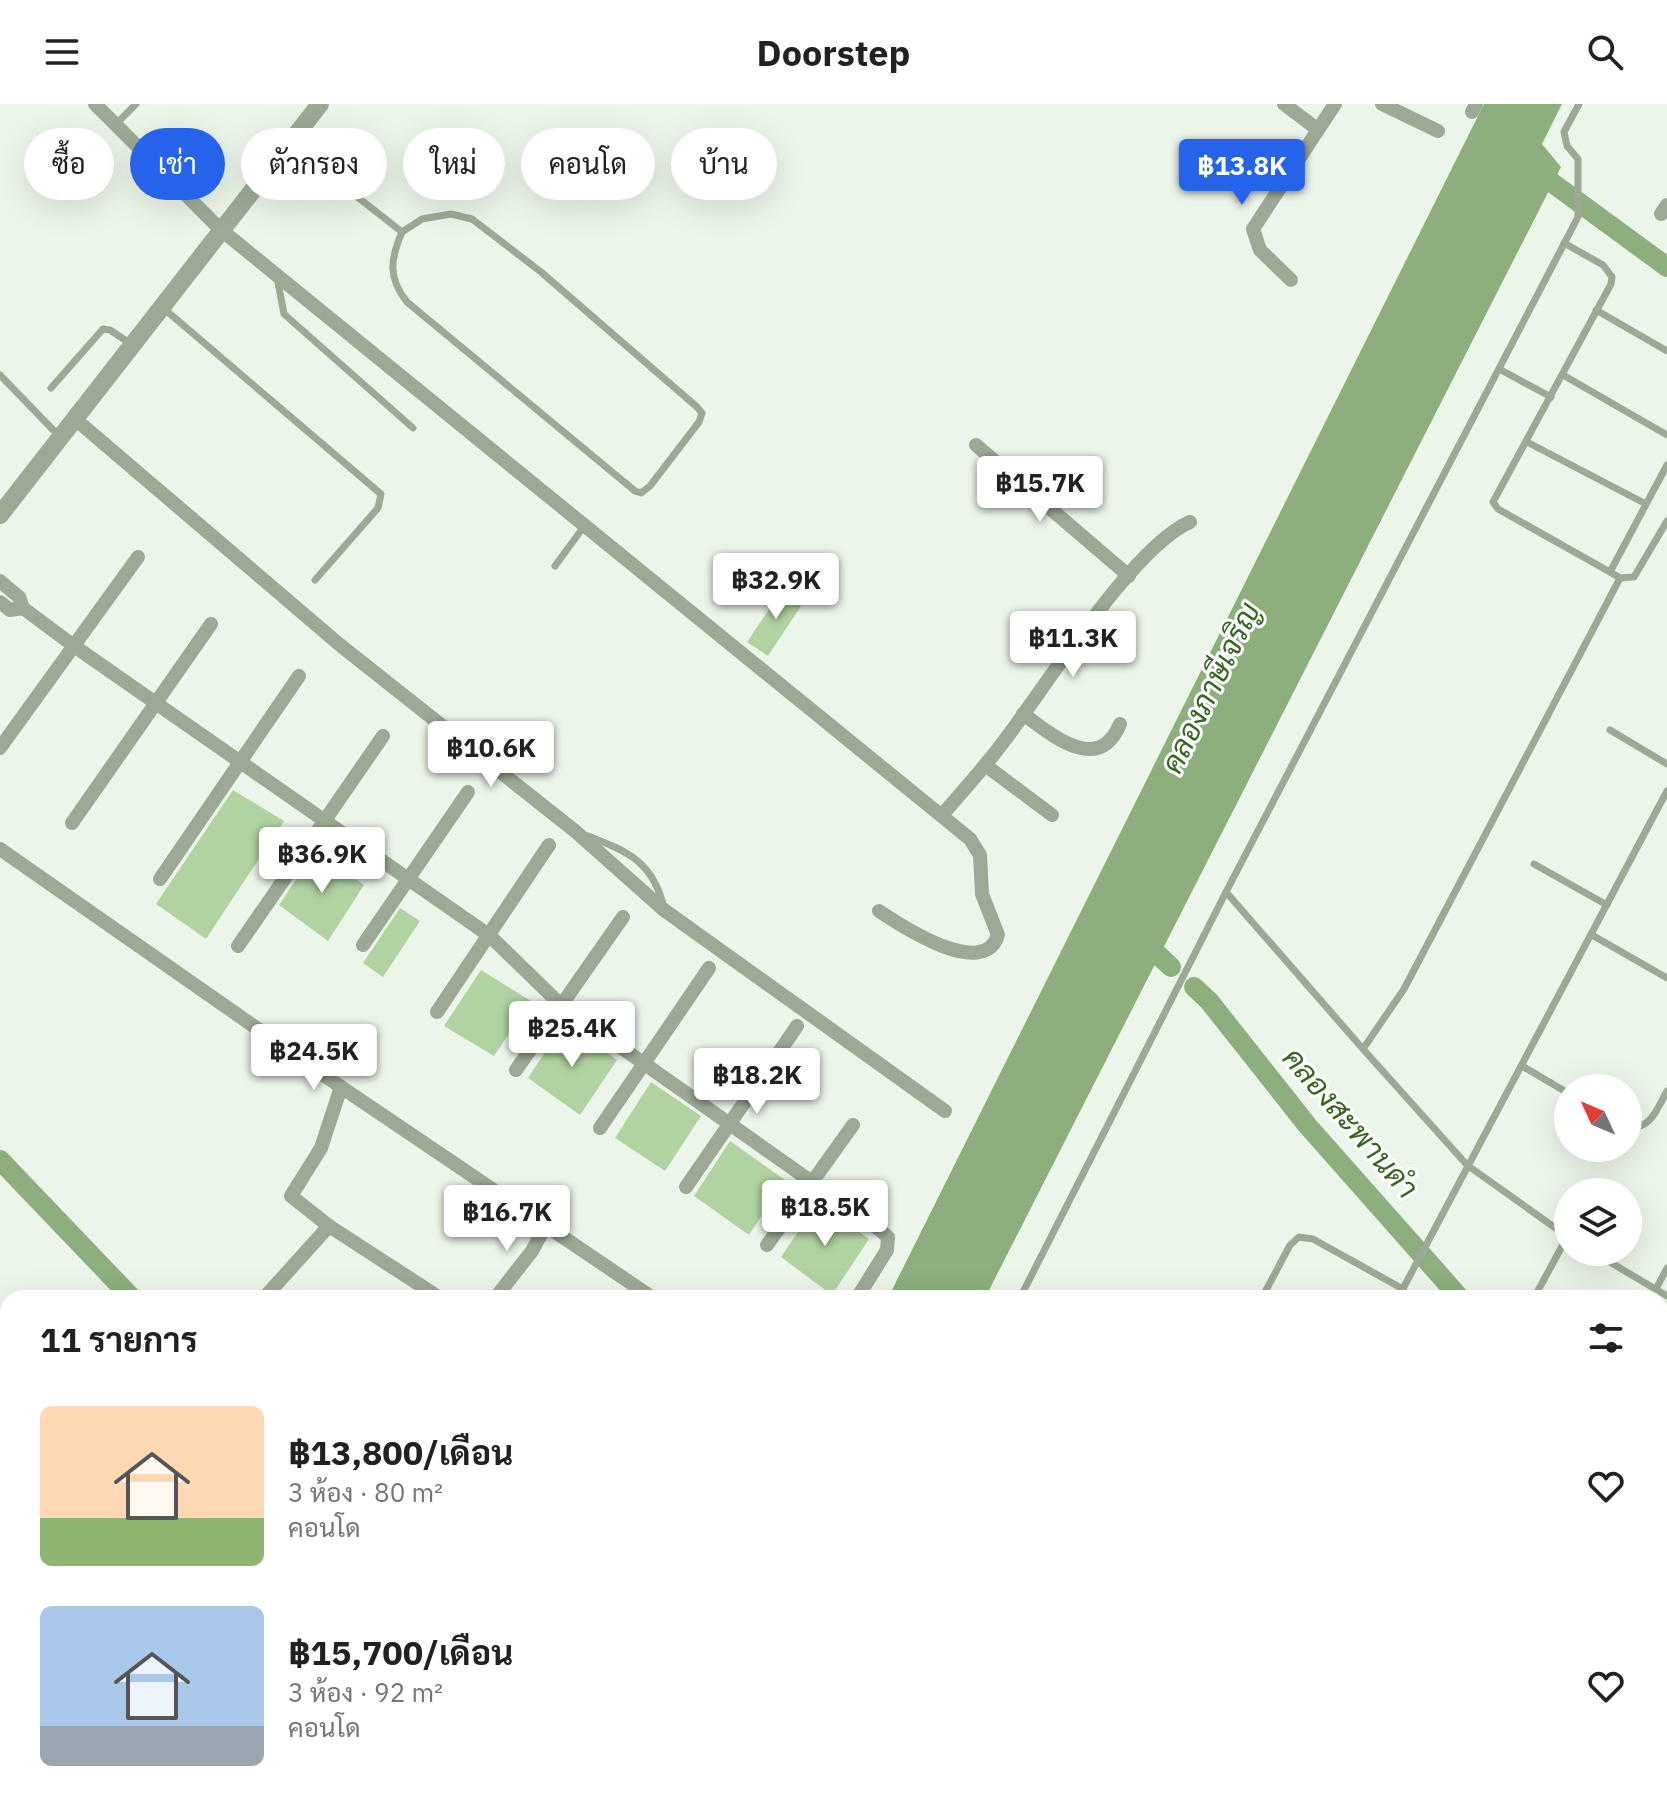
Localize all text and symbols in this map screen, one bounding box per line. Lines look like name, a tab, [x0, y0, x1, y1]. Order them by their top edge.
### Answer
text: Doorstep	[757, 29, 910, 76]
icon: menu	[40, 30, 84, 74]
icon: search	[1583, 30, 1627, 74]
chip: ซื้อ	[24, 128, 114, 200]
chip: เช่า	[130, 128, 225, 200]
chip: ตัวกรอง	[241, 128, 387, 200]
chip: ใหม่	[403, 128, 505, 200]
chip: คอนโด	[521, 128, 655, 200]
chip: บ้าน	[671, 128, 777, 200]
pin: ฿13.8K	[1177, 139, 1307, 207]
text: ฿13.8K	[1197, 148, 1287, 182]
pin: ฿15.7K	[975, 456, 1105, 524]
text: ฿15.7K	[995, 465, 1085, 499]
pin: ฿32.9K	[711, 553, 841, 621]
text: ฿32.9K	[731, 562, 821, 596]
water label: คลองภาษีเจริญ	[1151, 595, 1268, 779]
pin: ฿11.3K	[1008, 611, 1138, 679]
text: ฿11.3K	[1028, 620, 1118, 654]
pin: ฿10.6K	[426, 721, 556, 789]
text: ฿10.6K	[446, 730, 536, 764]
pin: ฿36.9K	[257, 827, 387, 895]
text: ฿36.9K	[277, 836, 367, 870]
pin: ฿25.4K	[507, 1001, 637, 1069]
text: ฿25.4K	[527, 1010, 617, 1044]
pin: ฿24.5K	[249, 1024, 379, 1092]
text: ฿24.5K	[269, 1033, 359, 1067]
water label: คลองสะพานดำ	[1275, 1038, 1427, 1206]
pin: ฿18.2K	[692, 1048, 822, 1116]
text: ฿18.2K	[712, 1057, 802, 1091]
north arrow	[1554, 1074, 1642, 1162]
map controls	[1554, 1074, 1642, 1266]
button: layers	[1554, 1178, 1642, 1266]
pin: ฿18.5K	[760, 1180, 890, 1248]
pin: ฿16.7K	[442, 1185, 572, 1253]
text: ฿18.5K	[780, 1189, 870, 1223]
text: ฿16.7K	[462, 1194, 552, 1228]
icon: filters	[1584, 1316, 1628, 1360]
text: 11 รายการ	[40, 1317, 198, 1361]
text: ฿13,800/เดือน	[288, 1430, 513, 1474]
icon: home	[104, 1438, 200, 1534]
icon: heart	[1584, 1464, 1628, 1508]
text: 3 ห้อง · 80 m²	[288, 1475, 443, 1509]
text: คอนโด	[288, 1510, 361, 1544]
text: ฿15,700/เดือน	[288, 1630, 513, 1674]
icon: home	[104, 1638, 200, 1734]
icon: heart	[1584, 1664, 1628, 1708]
text: 3 ห้อง · 92 m²	[288, 1675, 443, 1709]
text: คอนโด	[288, 1710, 361, 1744]

